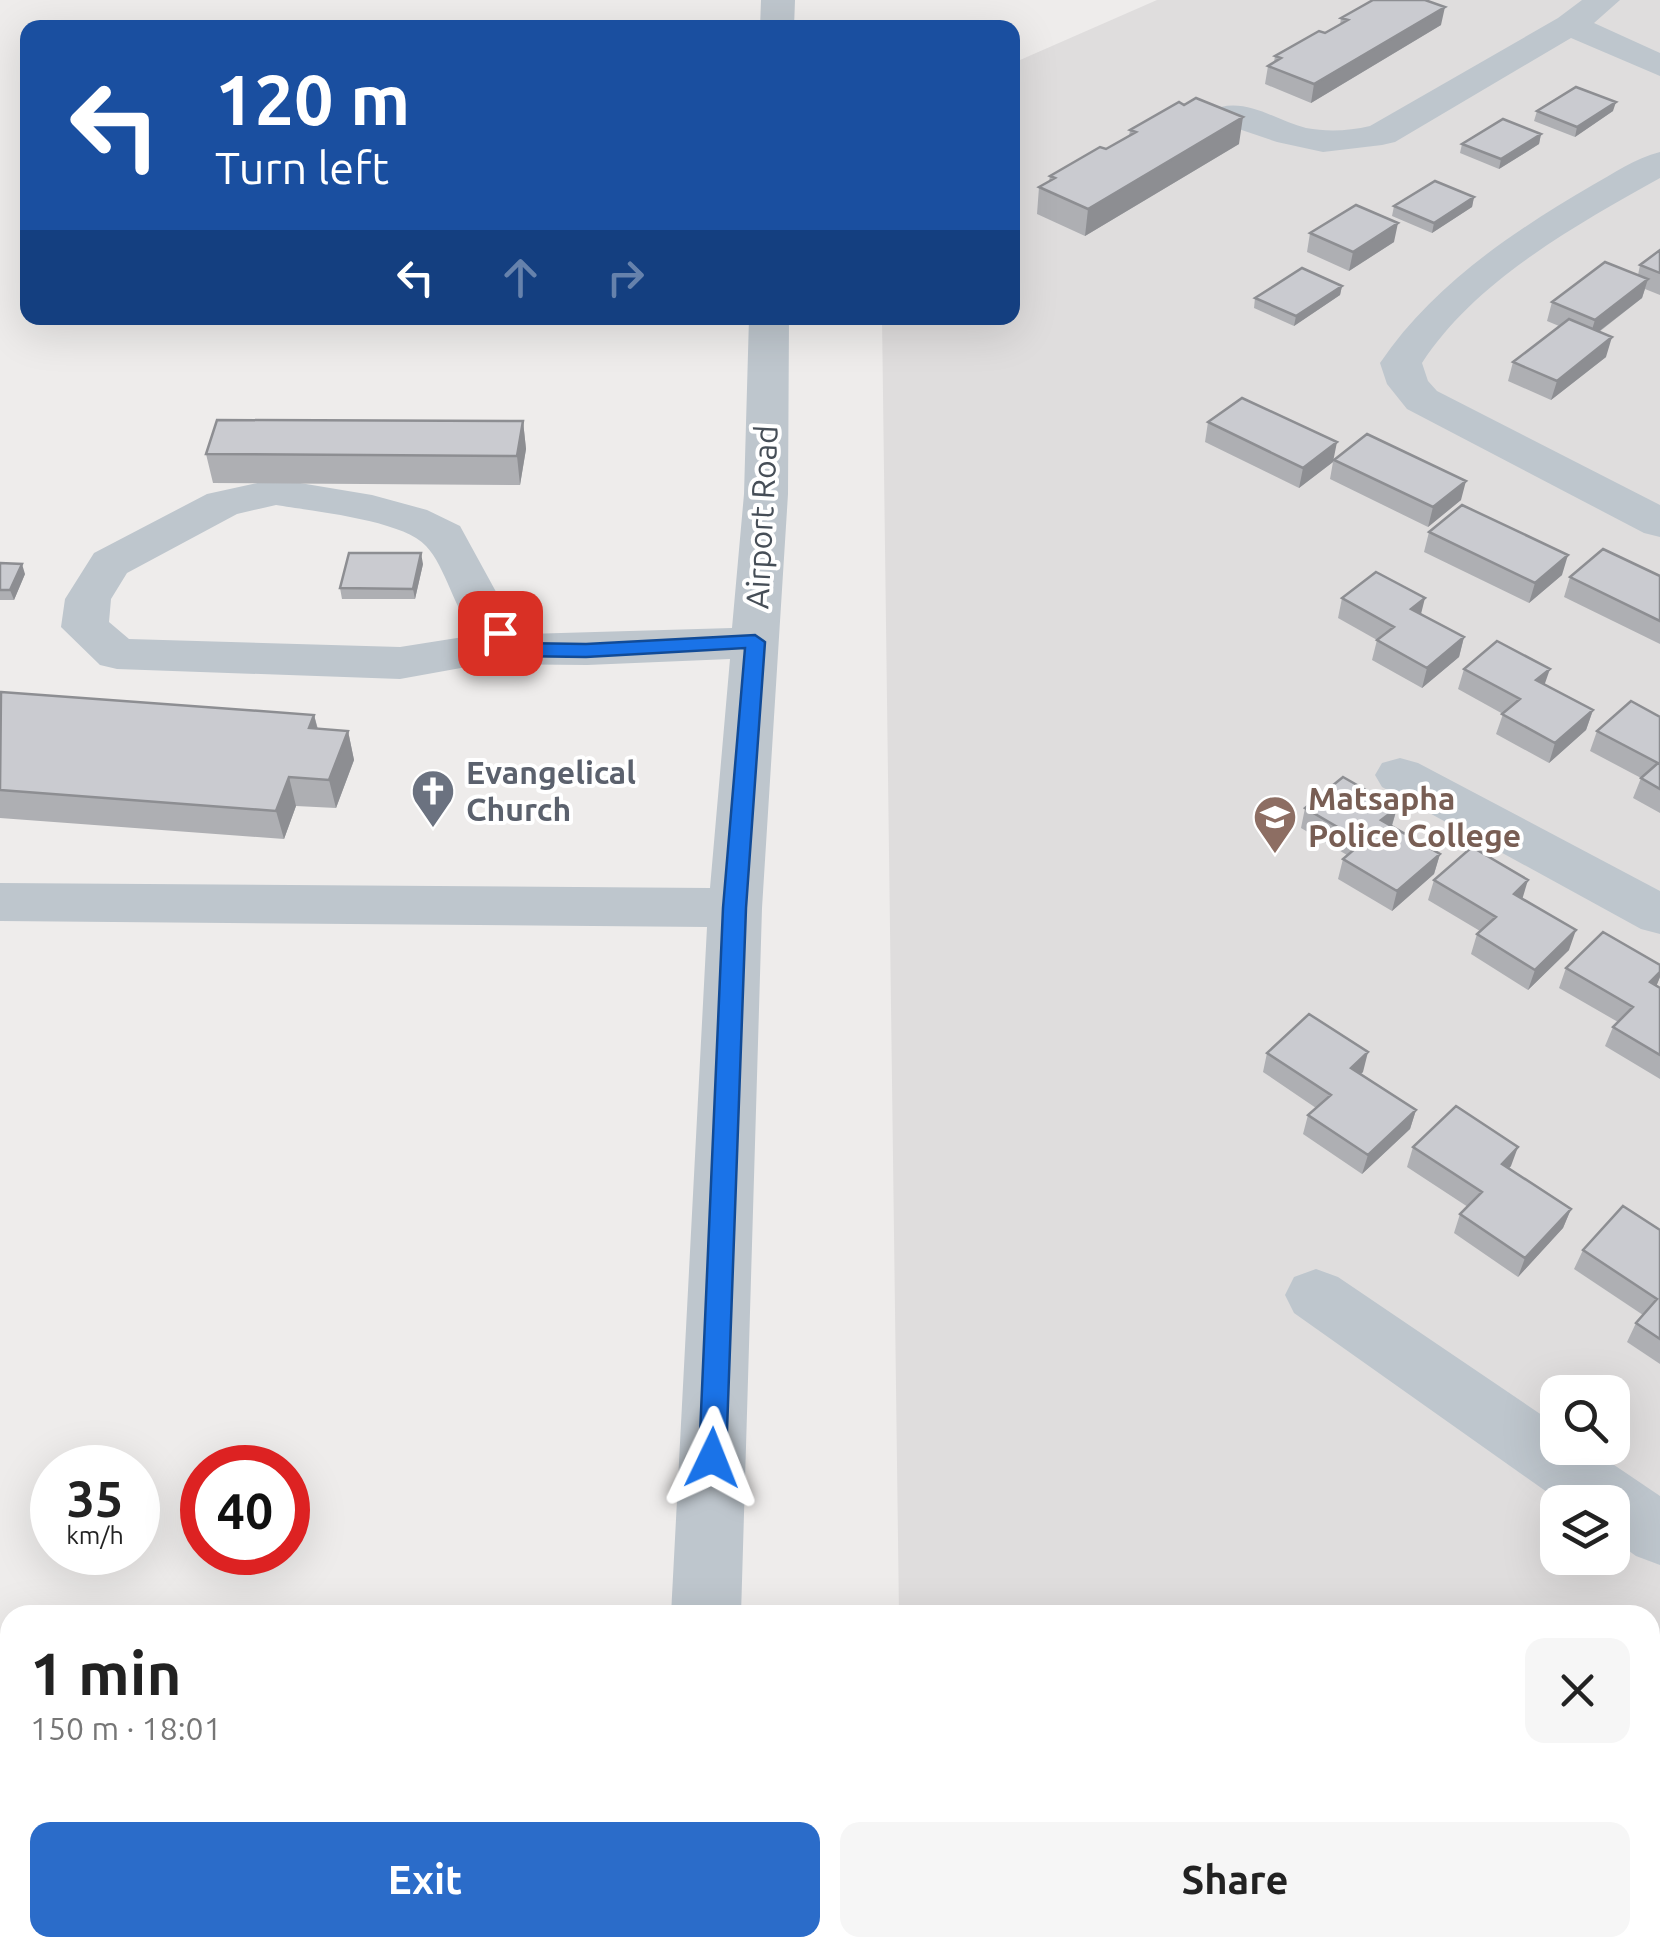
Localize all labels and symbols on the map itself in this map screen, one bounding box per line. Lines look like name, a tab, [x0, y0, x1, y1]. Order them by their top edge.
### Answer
street label: Airport Road	[738, 424, 784, 610]
pin	[458, 591, 543, 676]
place label: Evangelical Church	[466, 754, 636, 827]
church icon: Evangelical Church	[410, 768, 456, 829]
place label: Matsapha Police College	[1308, 780, 1521, 853]
school or university icon: Matsapha Police College	[1252, 794, 1298, 855]
position arrow	[660, 1406, 764, 1510]
speed limit sign: 40	[180, 1445, 310, 1575]

